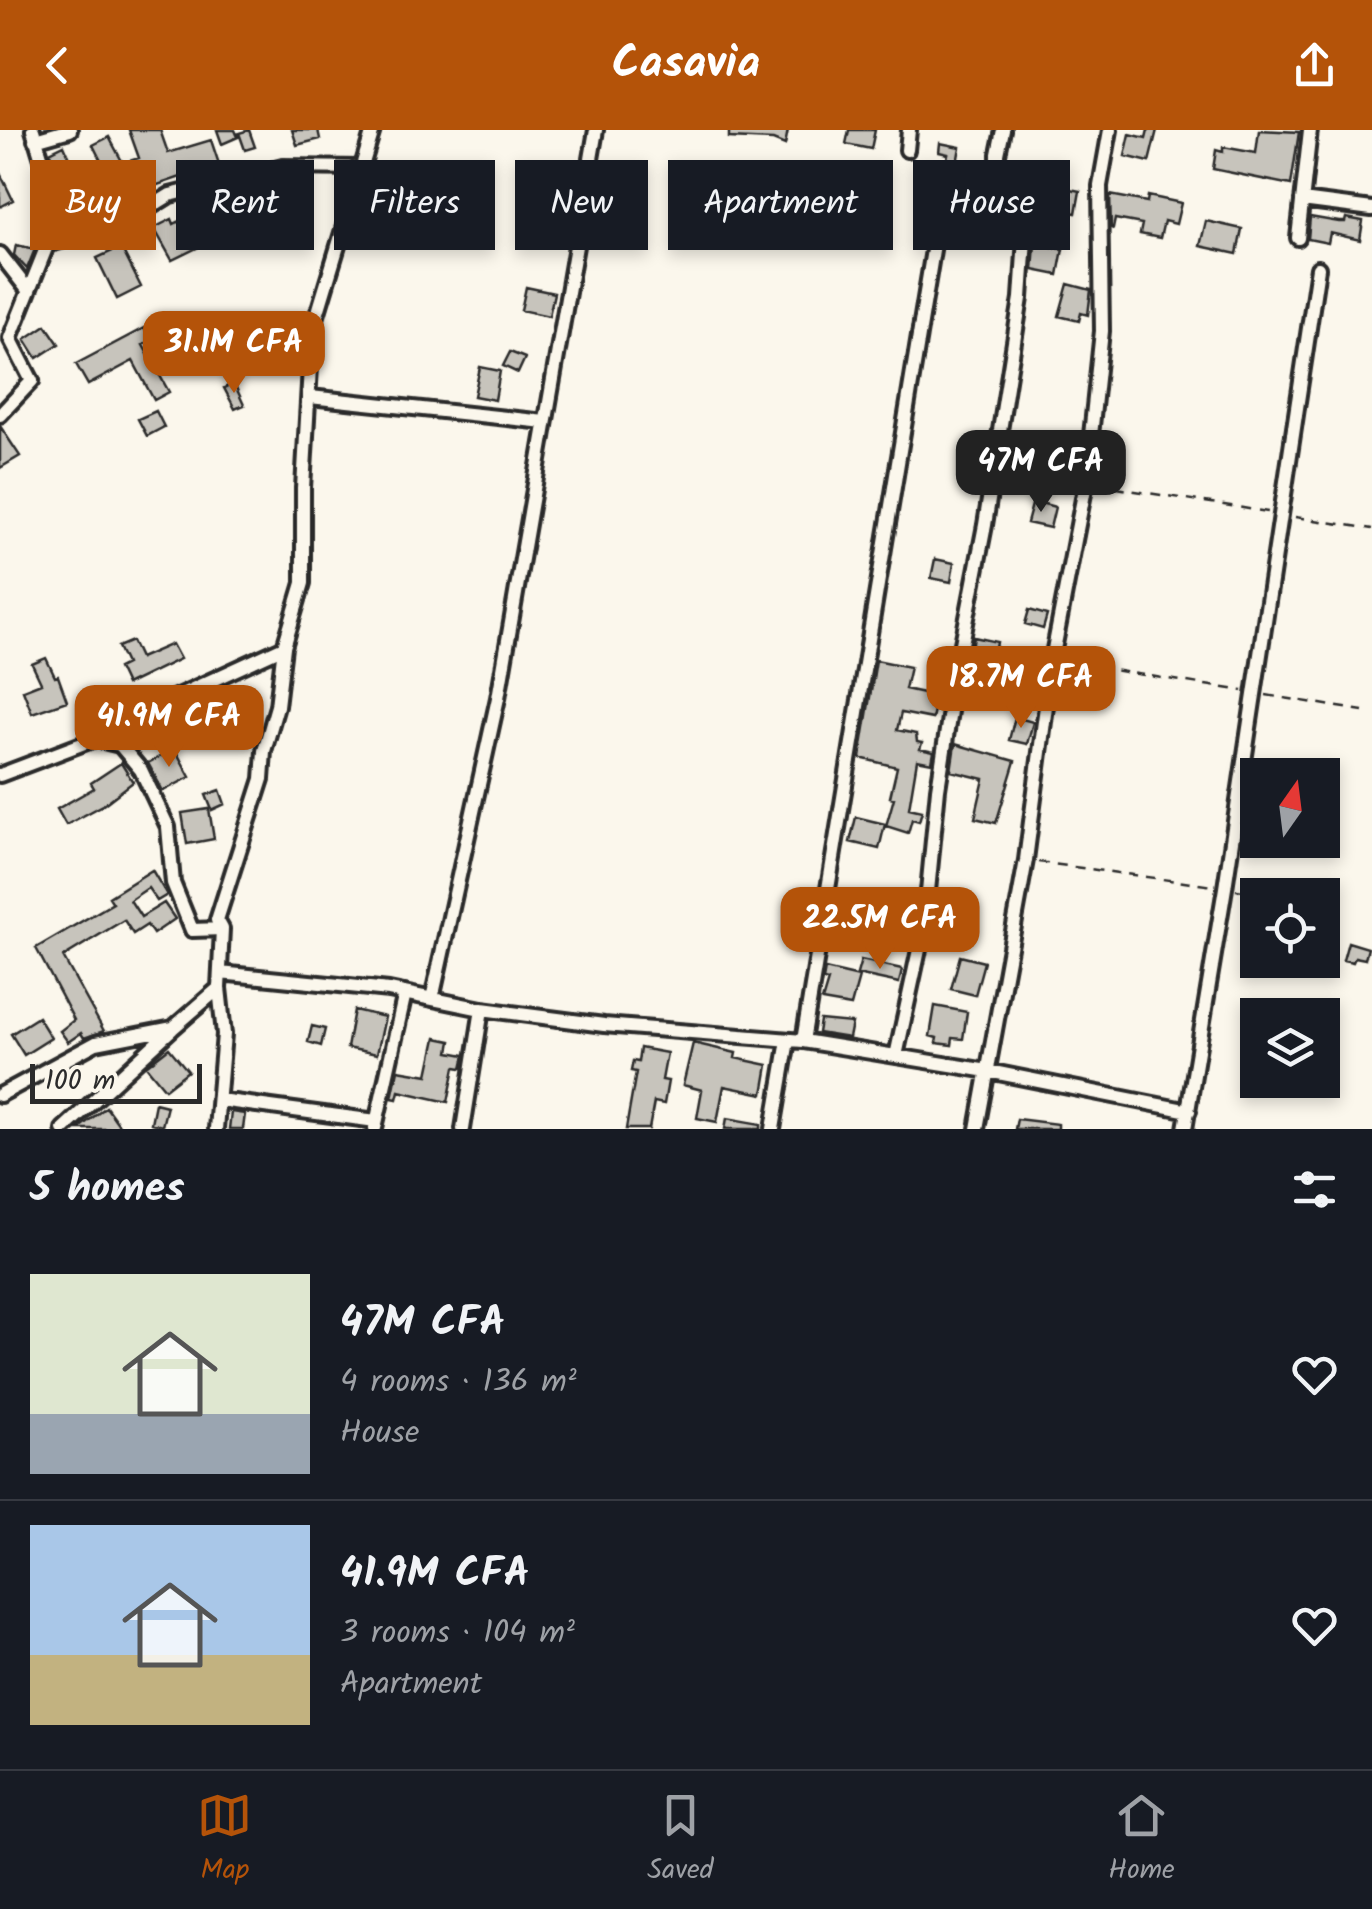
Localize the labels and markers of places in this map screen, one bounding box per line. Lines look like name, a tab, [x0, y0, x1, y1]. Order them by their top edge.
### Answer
pin: 31.1M CFA	[120, 311, 348, 396]
pin: 47M CFA	[949, 430, 1133, 515]
pin: 18.7M CFA	[907, 646, 1135, 731]
pin: 41.9M CFA	[55, 685, 283, 770]
pin: 22.5M CFA	[766, 887, 994, 972]

